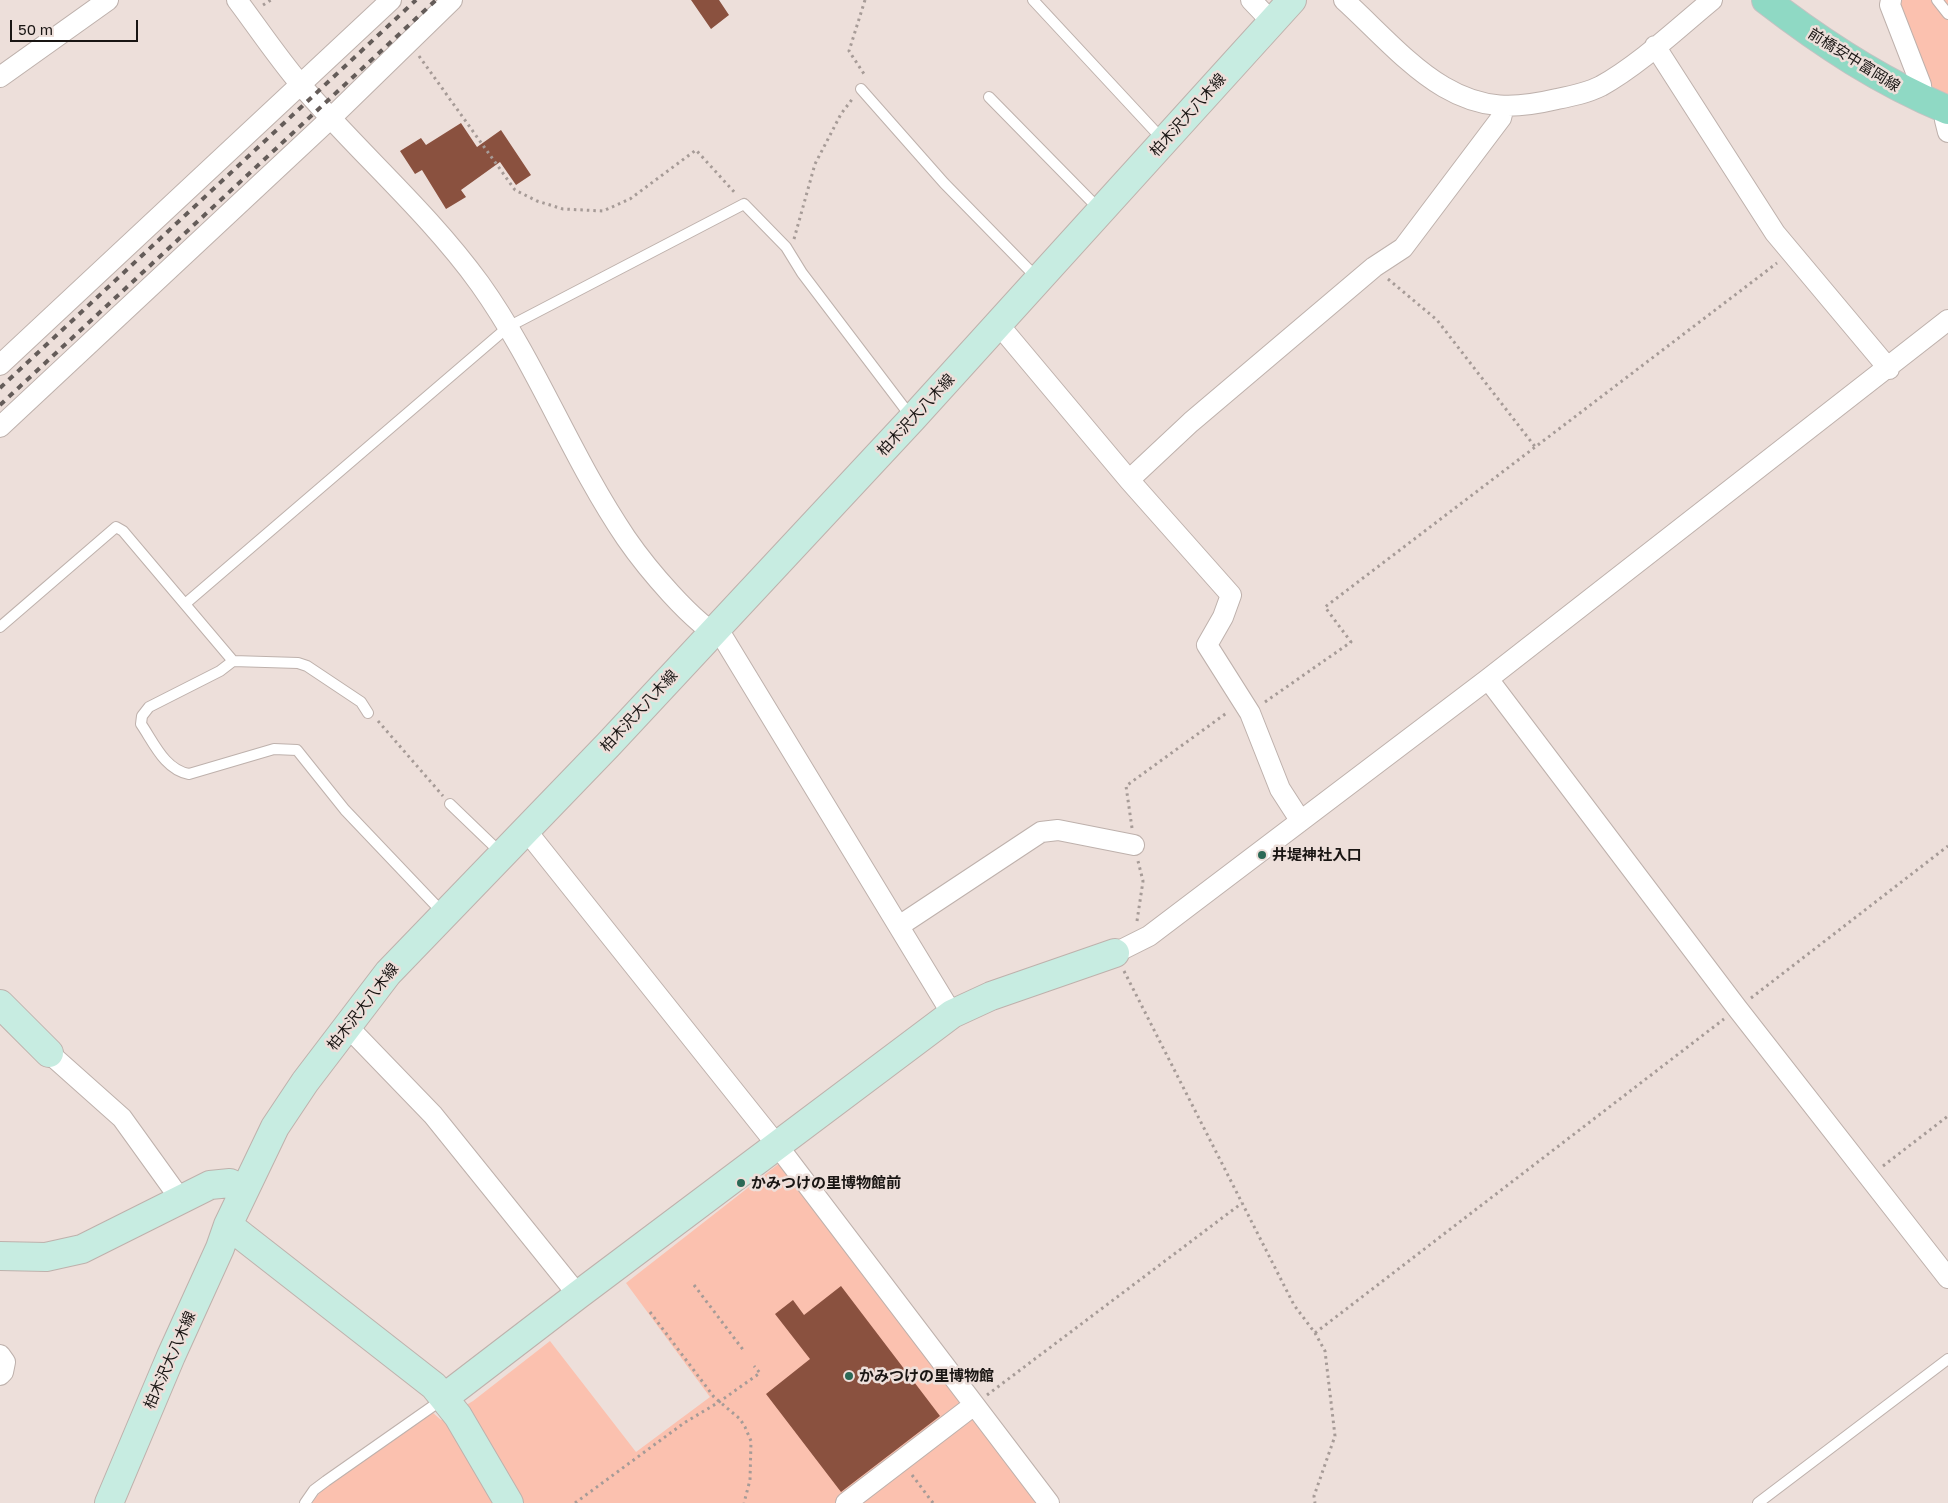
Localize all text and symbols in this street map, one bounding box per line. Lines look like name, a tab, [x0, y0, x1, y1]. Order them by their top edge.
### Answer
scale bar	[12, 10, 140, 42]
text: 50 m	[18, 20, 53, 38]
street label: 前橋安中富岡線	[1805, 25, 1903, 95]
street label: 柏木沢大八木線	[1146, 70, 1230, 160]
street label: 柏木沢大八木線	[874, 370, 958, 460]
street label: 柏木沢大八木線	[597, 666, 681, 756]
place label: 井堤神社入口	[1272, 846, 1362, 864]
marker: 井堤神社入口	[1256, 849, 1268, 861]
street label: 柏木沢大八木線	[324, 960, 402, 1054]
place label: かみつけの里博物館前	[751, 1174, 901, 1192]
marker: かみつけの里博物館前	[735, 1177, 747, 1189]
street label: 柏木沢大八木線	[140, 1308, 200, 1412]
place label: かみつけの里博物館	[859, 1367, 994, 1385]
marker: かみつけの里博物館	[843, 1370, 855, 1382]

